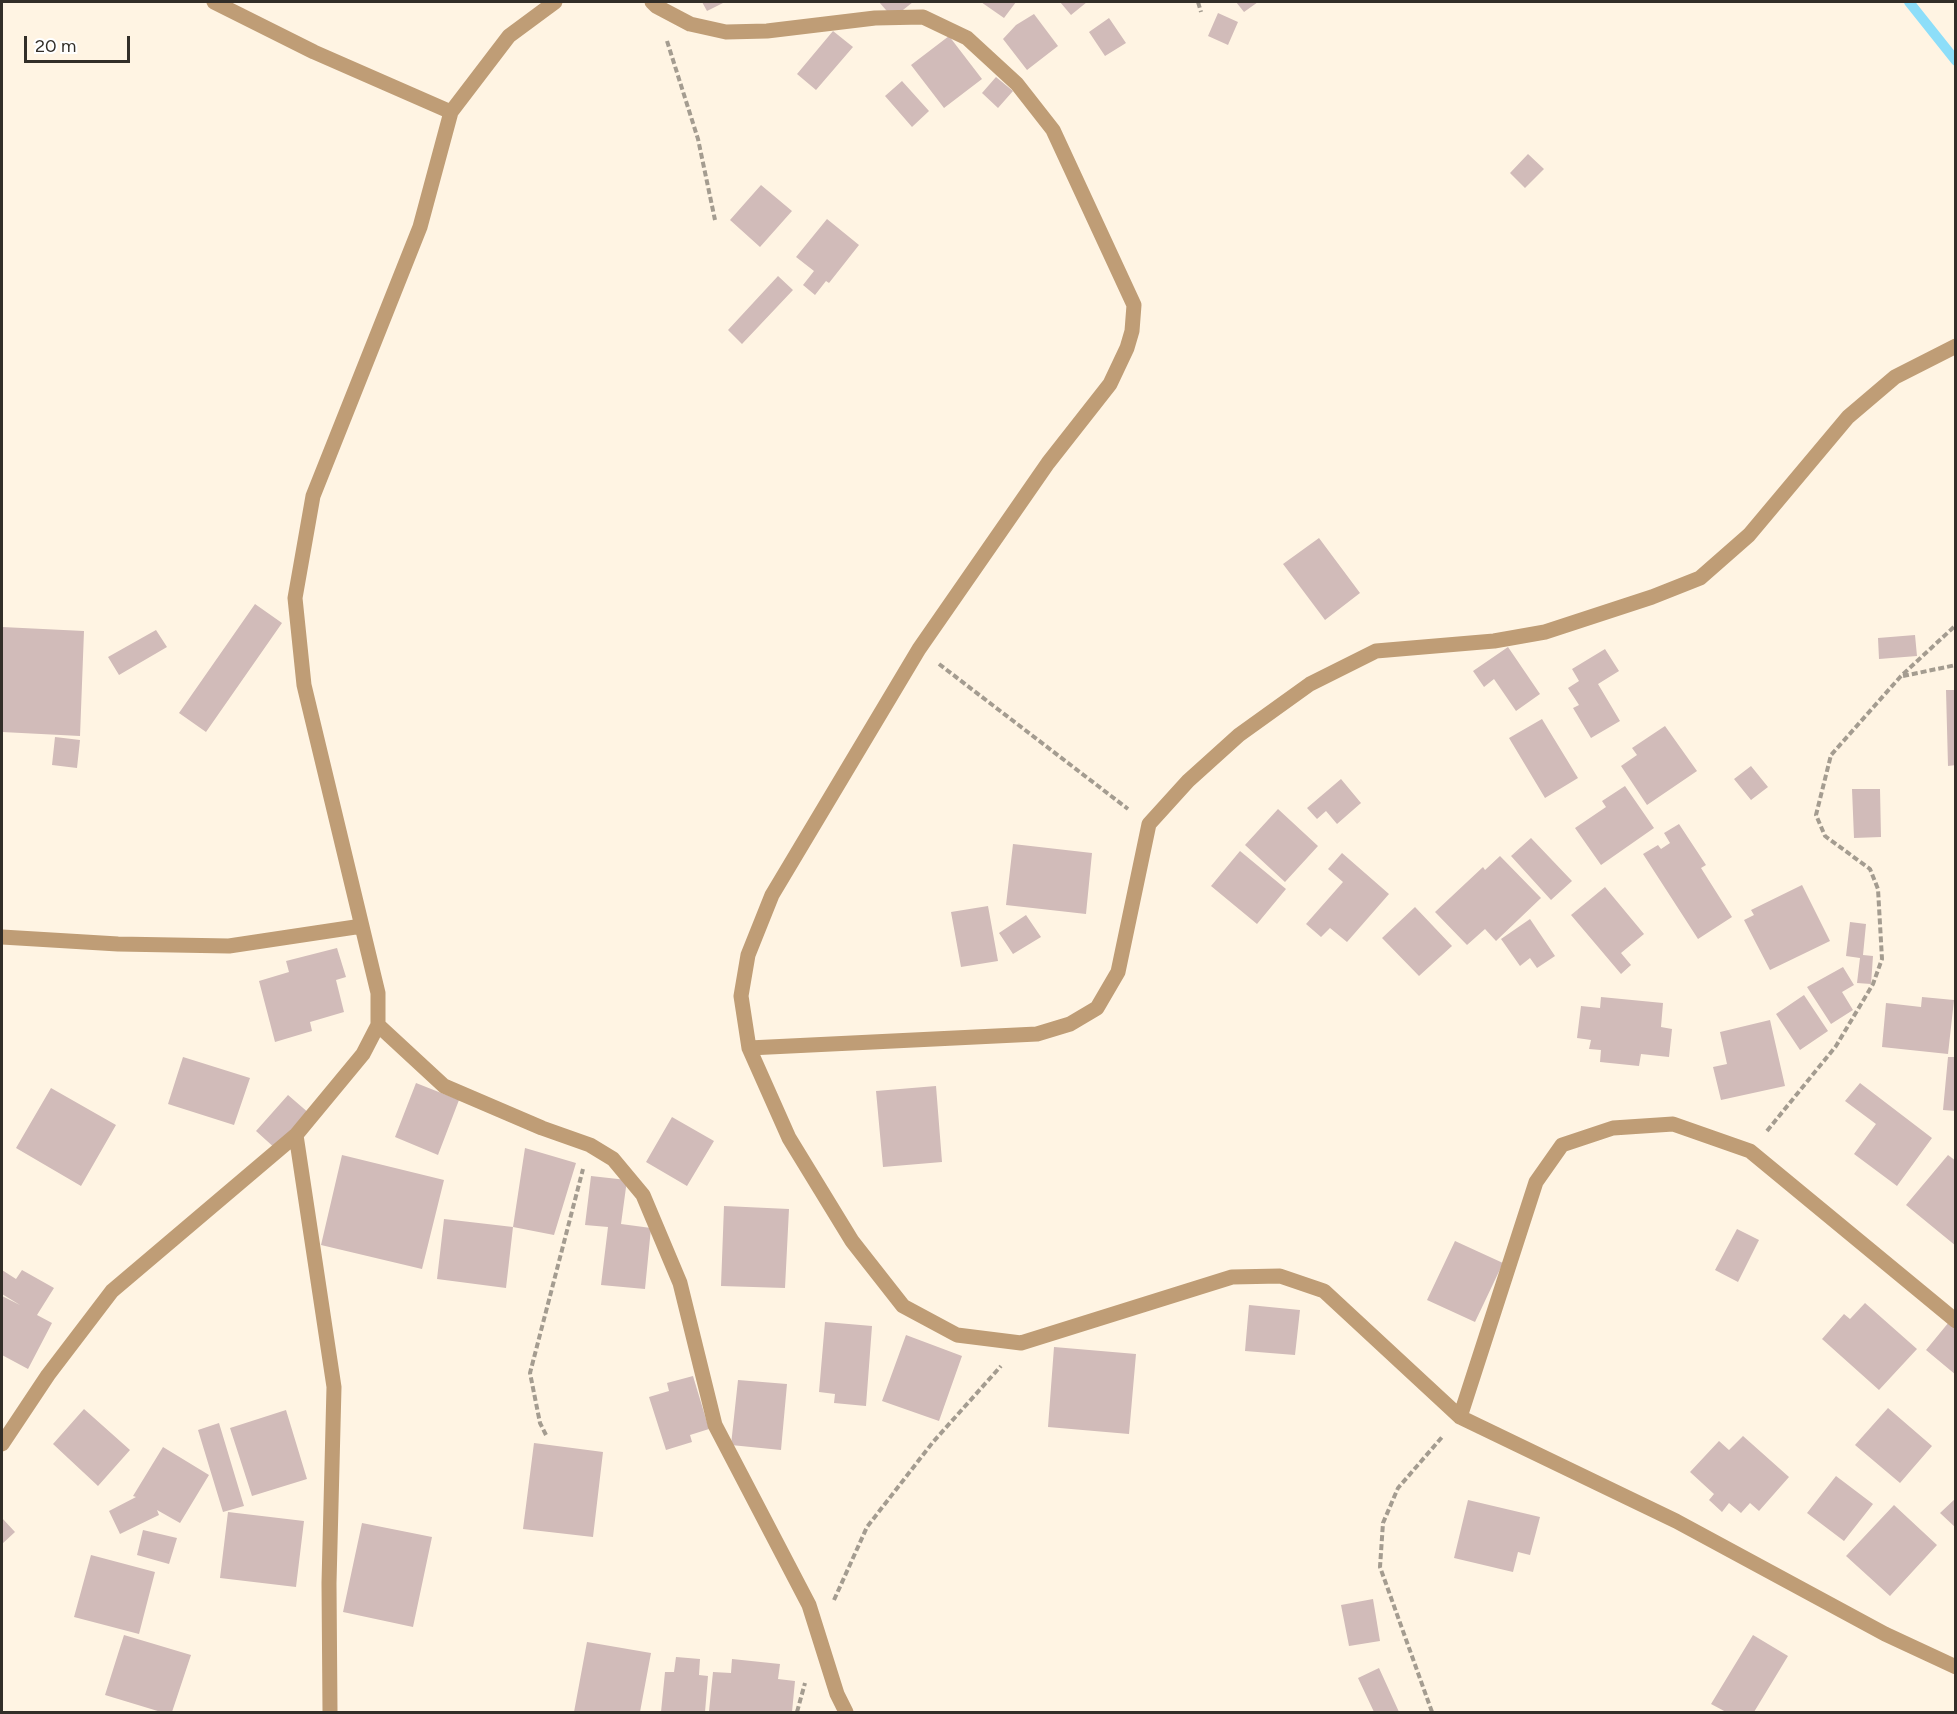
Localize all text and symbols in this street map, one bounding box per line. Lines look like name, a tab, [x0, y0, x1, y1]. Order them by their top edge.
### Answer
scale bar	[27, 24, 134, 62]
text: 20 m	[35, 35, 76, 57]

